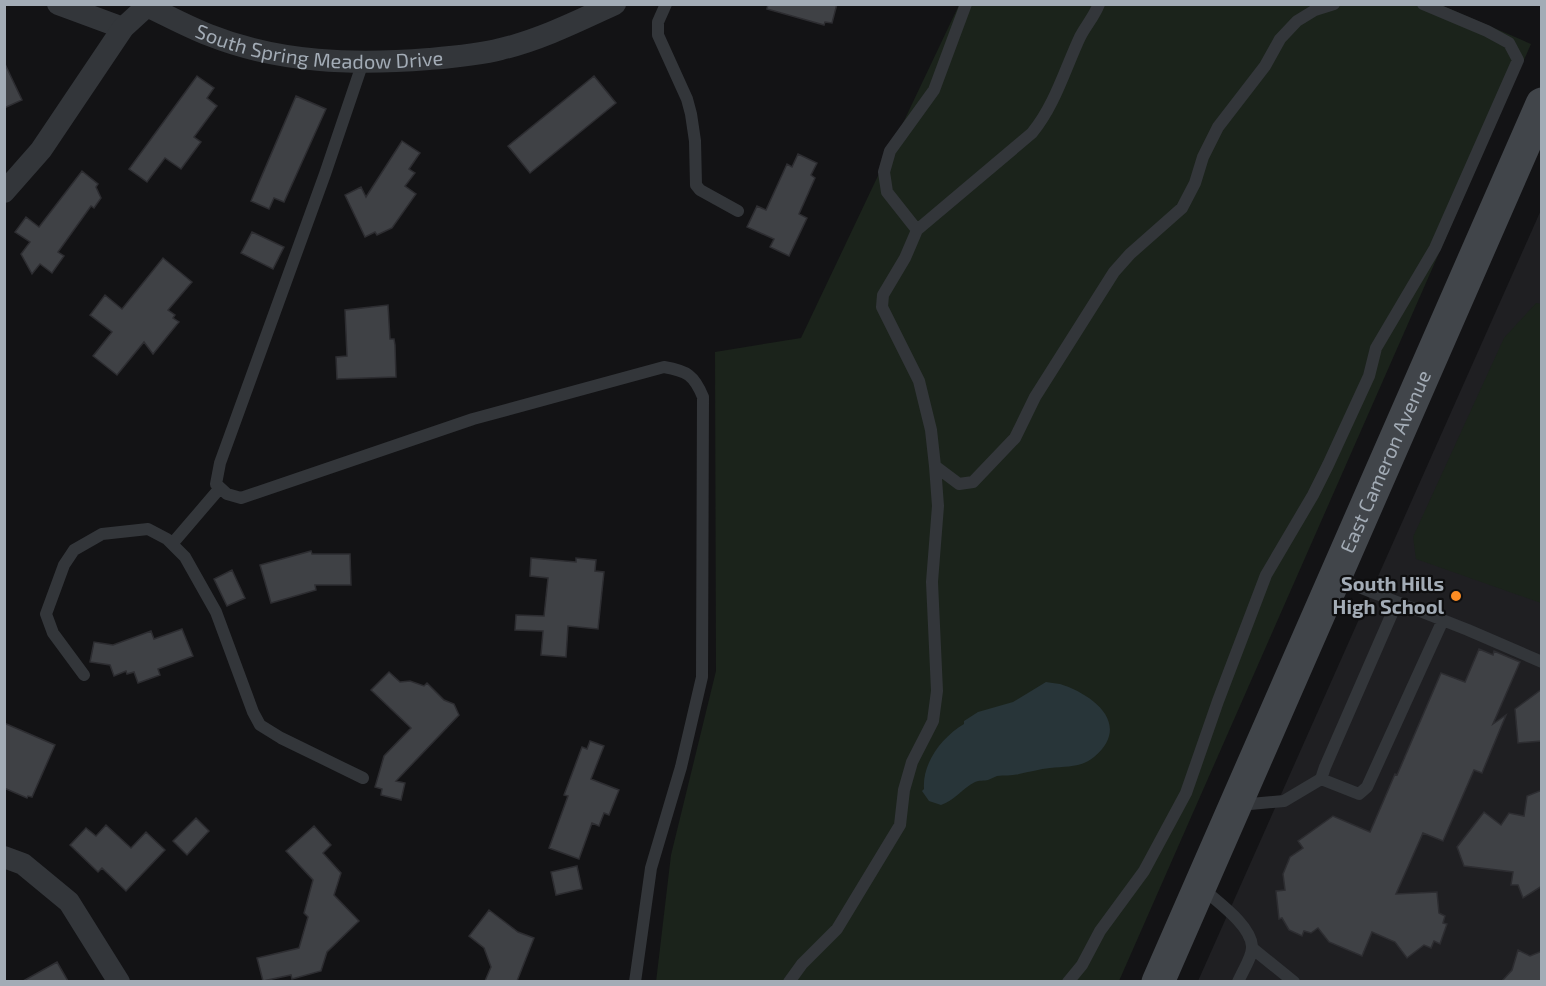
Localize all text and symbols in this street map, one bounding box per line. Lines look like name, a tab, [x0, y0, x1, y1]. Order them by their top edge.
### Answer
street label: South Spring Meadow Drive	[192, 18, 444, 73]
street label: East Cameron Avenue	[1334, 366, 1435, 556]
place label: South Hills High School	[1333, 571, 1444, 618]
marker: South Hills High School	[1449, 589, 1463, 603]

